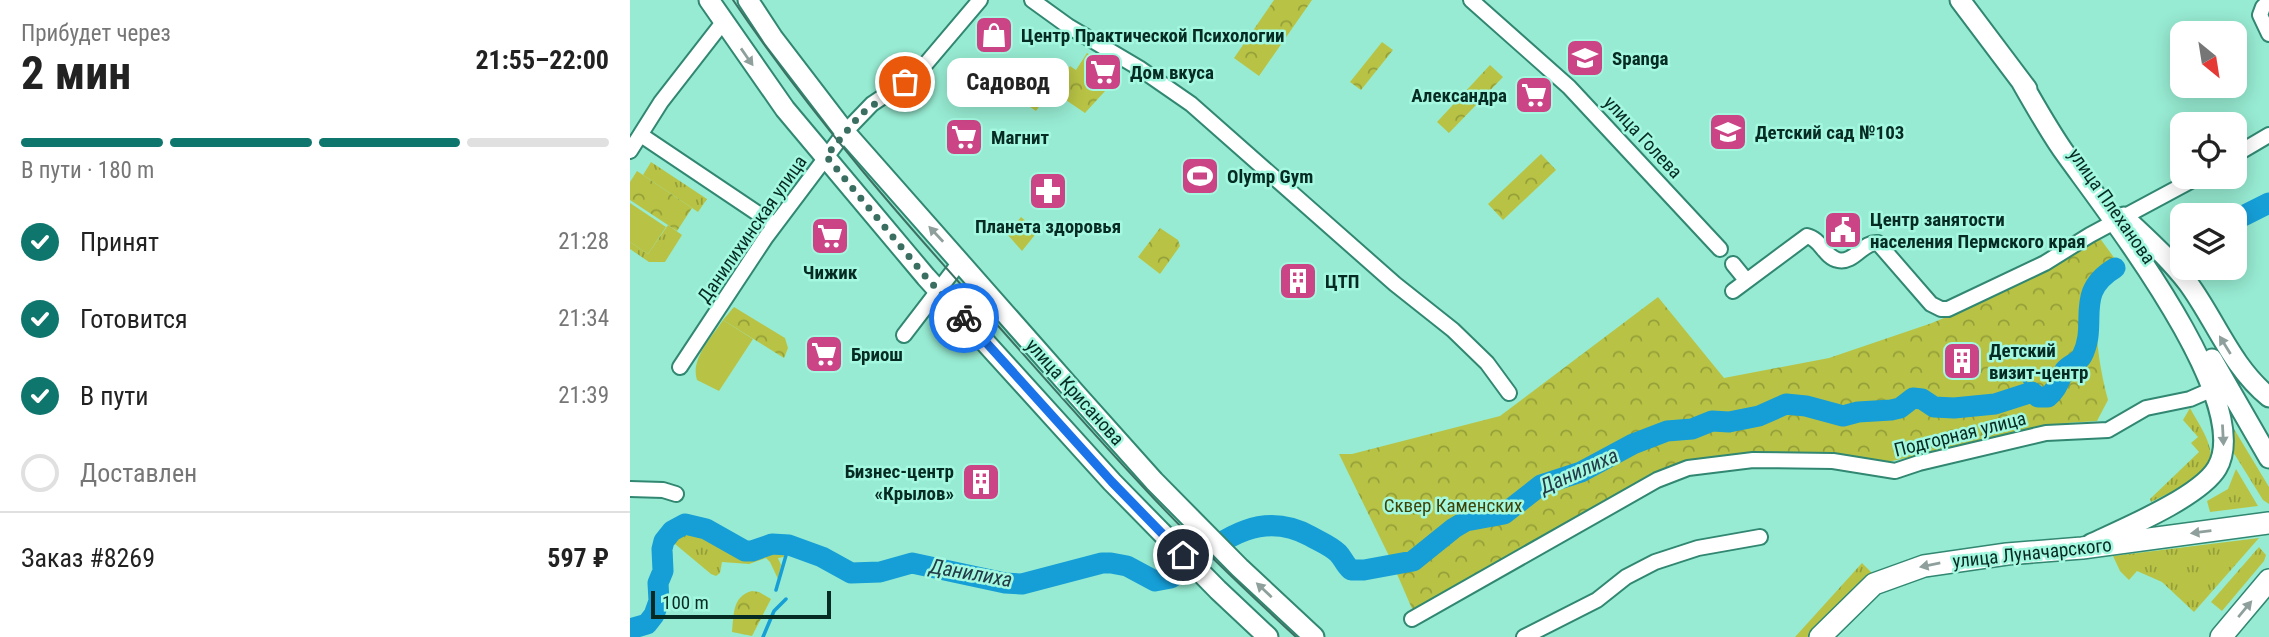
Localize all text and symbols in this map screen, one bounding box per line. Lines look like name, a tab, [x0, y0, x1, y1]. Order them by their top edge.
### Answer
shop icon: Центр Практической Психологии	[973, 14, 1015, 56]
text: Прибудет через	[21, 20, 171, 47]
north arrow	[2170, 21, 2247, 98]
map controls	[2170, 21, 2247, 280]
place label: Центр Практической Психологии	[1021, 24, 1284, 47]
school or university icon: Spanga	[1564, 37, 1606, 79]
text: 21:55–22:00	[475, 45, 609, 75]
text: 2 мин	[21, 46, 131, 100]
place label: Spanga	[1612, 47, 1669, 70]
one-way arrow	[740, 48, 754, 66]
supermarket icon: Дом вкуса	[1082, 51, 1124, 93]
pin	[875, 52, 935, 112]
callout: Садовод	[947, 57, 1070, 106]
place label: Дом вкуса	[1130, 61, 1214, 84]
icon: bag	[886, 63, 924, 101]
text: Садовод	[966, 69, 1050, 96]
supermarket icon: Александра	[1513, 74, 1555, 116]
place label: Александра	[1411, 84, 1507, 107]
street label: улица Голева	[1599, 91, 1687, 183]
school or university icon: Детский сад №103	[1707, 111, 1749, 153]
button: locate	[2170, 112, 2247, 189]
supermarket icon: Магнит	[943, 116, 985, 158]
place label: Детский сад №103	[1755, 121, 1904, 144]
place label: Магнит	[991, 126, 1049, 149]
street label: улица Плеханова	[2064, 144, 2160, 268]
street label: Данилихинская улица	[693, 151, 811, 307]
sports icon: Olymp Gym	[1179, 155, 1221, 197]
text: В пути · 180 m	[21, 157, 154, 184]
place label: Olymp Gym	[1227, 165, 1313, 188]
pharmacy icon: Планета здоровья	[1027, 170, 1069, 212]
button: layers	[2170, 203, 2247, 280]
place label: Центр занятости населения Пермского края	[1870, 208, 2086, 253]
public building icon: Центр занятости населения Пермского края	[1822, 209, 1864, 251]
supermarket icon: Чижик	[809, 215, 851, 257]
place label: Планета здоровья	[975, 215, 1121, 238]
icon: check	[21, 223, 59, 261]
one-way arrow	[928, 225, 944, 243]
text: Принят	[80, 227, 159, 257]
text: 21:28	[558, 228, 609, 255]
building icon: ЦТП	[1277, 260, 1319, 302]
place label: Чижик	[803, 261, 858, 284]
place label: ЦТП	[1325, 270, 1359, 293]
courier	[929, 283, 999, 353]
icon: bike	[945, 299, 983, 337]
icon: check	[21, 300, 59, 338]
text: Готовится	[80, 304, 188, 334]
text: 21:34	[558, 305, 609, 332]
supermarket icon: Бриош	[803, 333, 845, 375]
street label: улица Крисанова	[1021, 334, 1129, 450]
one-way arrow	[2219, 335, 2232, 354]
place label: Детский визит-центр	[1989, 339, 2088, 384]
building icon: Детский визит-центр	[1941, 340, 1983, 382]
place label: Бриош	[851, 343, 903, 366]
icon: check	[21, 377, 59, 415]
text: В пути	[80, 381, 149, 411]
text: 21:39	[558, 382, 609, 409]
street label: Подгорная улица	[1892, 407, 2028, 461]
one-way arrow	[2218, 424, 2229, 446]
water label: Данилиха	[1534, 443, 1622, 500]
text: Доставлен	[80, 458, 197, 488]
place label: Бизнес-центр «Крылов»	[845, 460, 954, 505]
building icon: Бизнес-центр «Крылов»	[960, 461, 1002, 503]
park label: Сквер Каменских	[1384, 494, 1522, 517]
pin	[1153, 525, 1213, 585]
one-way arrow	[2190, 527, 2212, 538]
street label: улица Луначарского	[1951, 533, 2113, 573]
icon: home	[1164, 536, 1202, 574]
text: Заказ #8269	[21, 543, 155, 573]
text: 597 ₽	[547, 543, 609, 573]
water label: Данилиха	[926, 554, 1014, 592]
one-way arrow	[1919, 560, 1941, 571]
one-way arrow	[1255, 582, 1273, 598]
scale bar	[651, 588, 831, 620]
text: 100 m	[662, 591, 709, 614]
one-way arrow	[2237, 600, 2252, 617]

